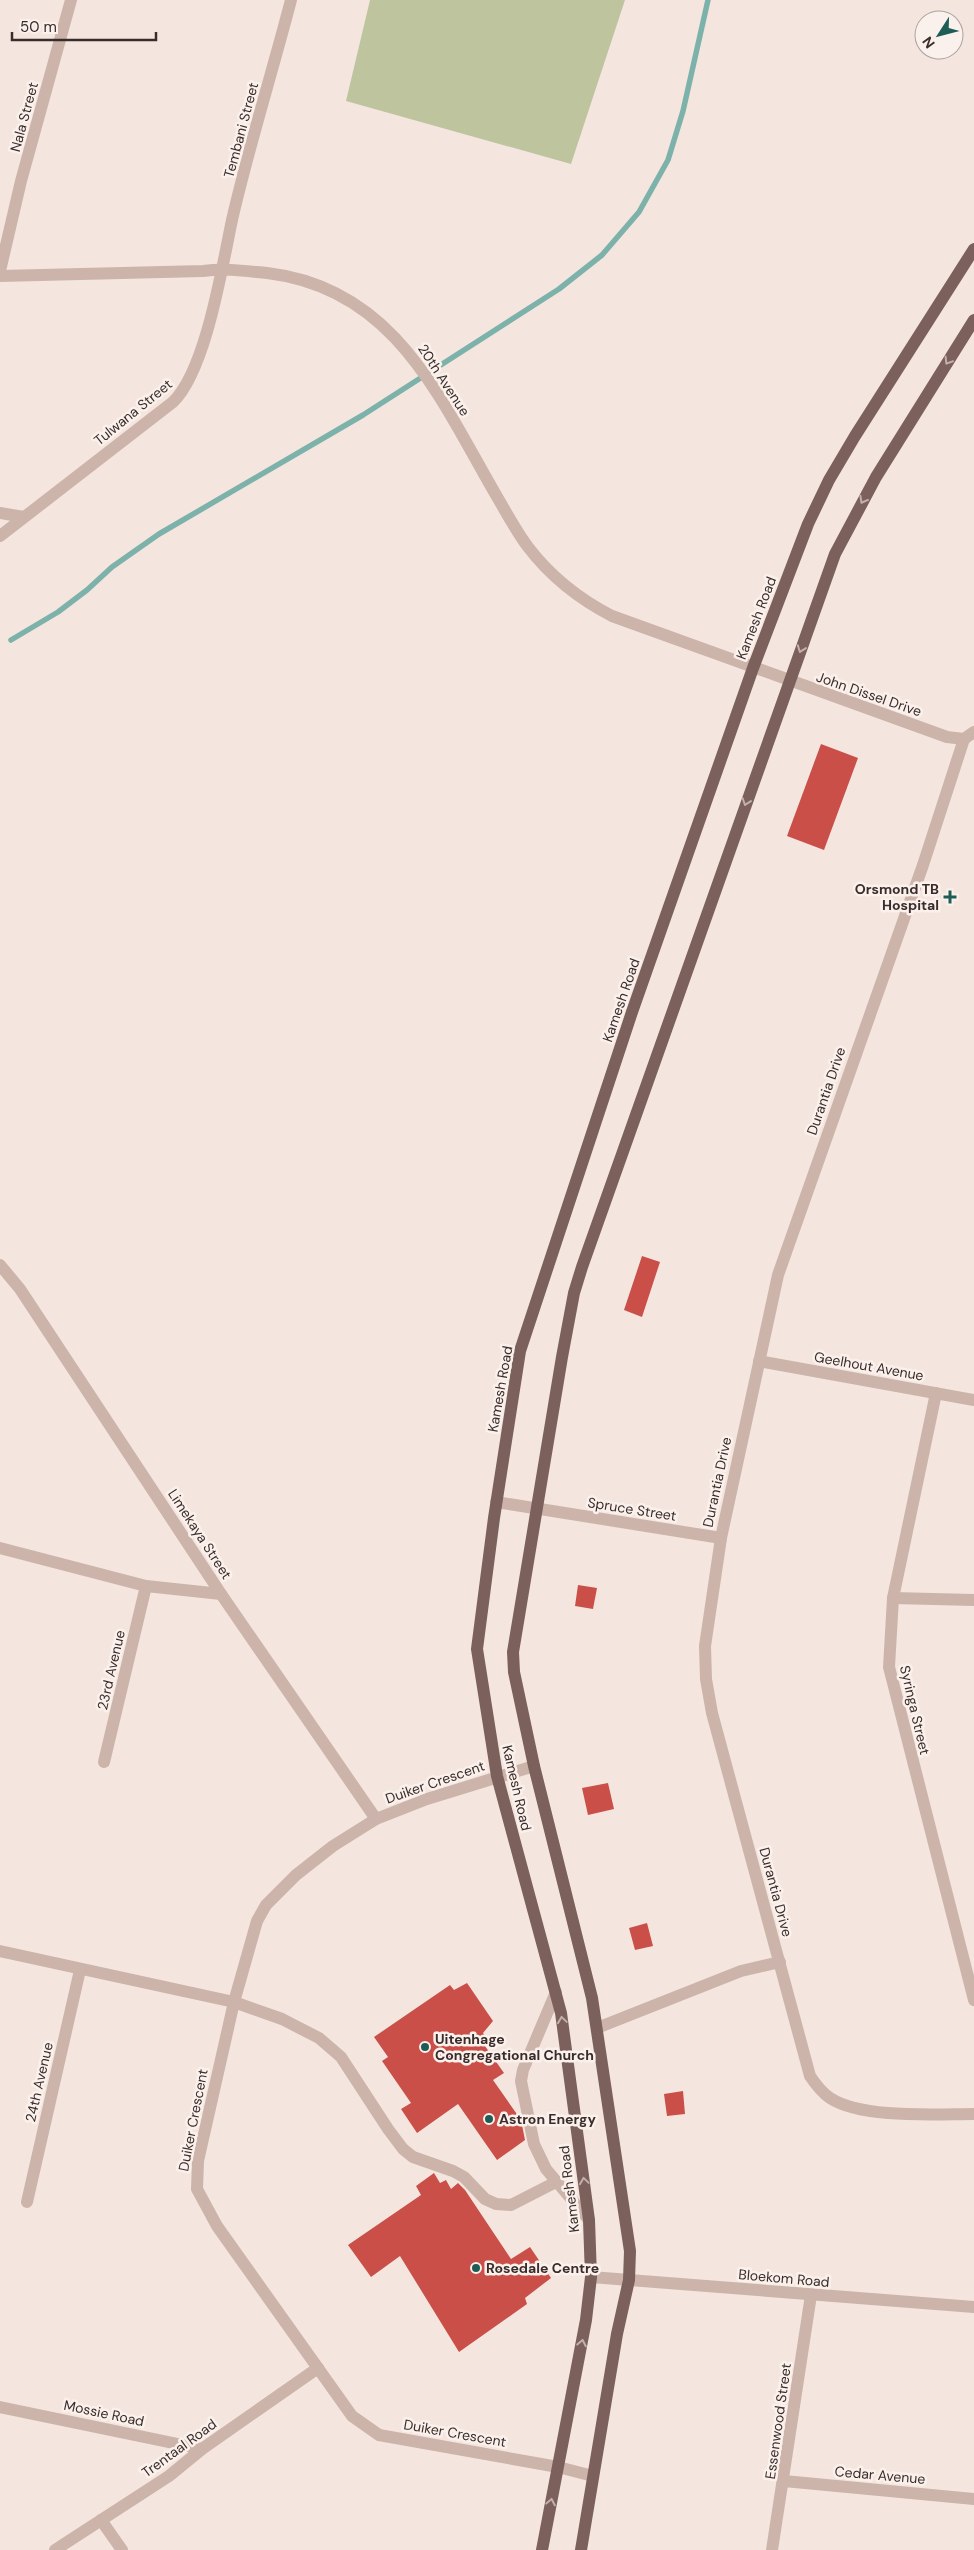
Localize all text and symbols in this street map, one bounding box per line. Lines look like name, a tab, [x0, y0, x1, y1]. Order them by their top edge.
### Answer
scale bar	[12, 10, 156, 42]
north arrow	[914, 10, 964, 60]
text: 50 m	[20, 17, 57, 37]
text: N	[918, 33, 939, 52]
street label: Nala Street	[6, 80, 42, 154]
street label: Tembani Street	[220, 80, 262, 180]
street label: 20th Avenue	[414, 341, 474, 419]
one-way arrow	[945, 356, 955, 365]
street label: Tulwana Street	[90, 375, 176, 449]
one-way arrow	[860, 494, 870, 503]
street label: Kamesh Road	[732, 574, 780, 662]
one-way arrow	[797, 644, 807, 653]
street label: John Dissel Drive	[814, 668, 924, 720]
one-way arrow	[742, 798, 752, 806]
place label: Orsmond TB Hospital	[855, 880, 939, 914]
marker: Orsmond TB Hospital	[943, 890, 957, 904]
street label: Kamesh Road	[598, 956, 644, 1044]
street label: Durantia Drive	[803, 1045, 849, 1137]
street label: Kamesh Road	[484, 1344, 516, 1434]
street label: Geelhout Avenue	[813, 1348, 925, 1384]
street label: Durantia Drive	[699, 1435, 735, 1529]
street label: Limekaya Street	[164, 1486, 236, 1582]
street label: Spruce Street	[586, 1493, 678, 1525]
street label: 23rd Avenue	[93, 1628, 129, 1712]
street label: Syringa Street	[896, 1663, 934, 1757]
street label: Kamesh Road	[498, 1743, 536, 1833]
street label: Duiker Crescent	[383, 1757, 487, 1807]
street label: Durantia Drive	[755, 1845, 797, 1939]
one-way arrow	[557, 2016, 568, 2024]
place label: Uitenhage Congregational Church	[435, 2030, 594, 2064]
street label: 24th Avenue	[21, 2040, 57, 2124]
marker: Uitenhage Congregational Church	[419, 2041, 431, 2053]
street label: Duiker Crescent	[174, 2067, 212, 2173]
place label: Astron Energy	[499, 2110, 596, 2128]
marker: Astron Energy	[483, 2113, 495, 2125]
street label: Kamesh Road	[555, 2145, 583, 2233]
one-way arrow	[579, 2177, 590, 2185]
place label: Rosedale Centre	[486, 2259, 599, 2277]
marker: Rosedale Centre	[470, 2262, 482, 2274]
street label: Bloekom Road	[738, 2265, 830, 2291]
one-way arrow	[576, 2338, 586, 2347]
street label: Essenwood Street	[761, 2362, 795, 2480]
street label: Mossie Road	[62, 2396, 146, 2430]
street label: Trentaal Road	[138, 2415, 220, 2481]
street label: Duiker Crescent	[402, 2415, 508, 2451]
street label: Cedar Avenue	[834, 2462, 926, 2488]
one-way arrow	[545, 2498, 556, 2506]

